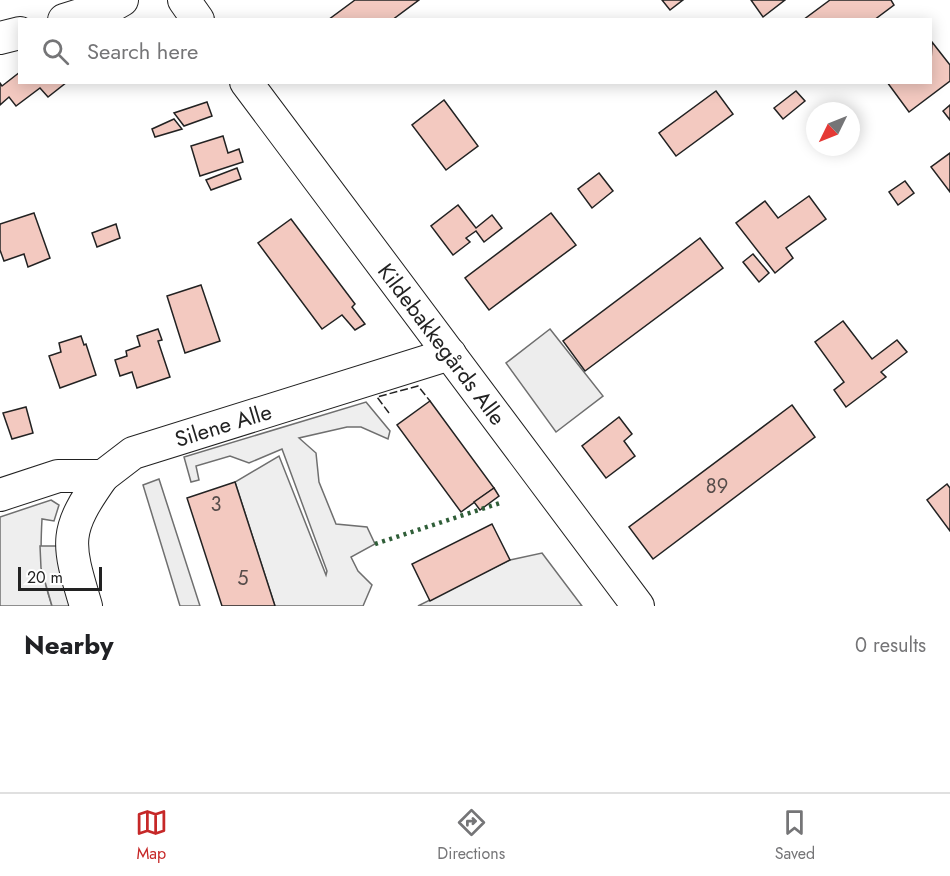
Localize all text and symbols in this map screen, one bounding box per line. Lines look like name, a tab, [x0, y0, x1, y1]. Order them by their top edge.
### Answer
search box	[18, 18, 932, 84]
icon: search	[39, 35, 72, 68]
text: Search here	[87, 35, 198, 67]
north arrow	[806, 102, 860, 156]
street label: Kildebakkegårds Alle	[370, 256, 514, 432]
street label: Silene Alle	[171, 395, 275, 455]
house number: 89	[706, 472, 728, 501]
house number: 3	[211, 490, 222, 519]
scale bar	[18, 564, 102, 592]
house number: 5	[237, 564, 249, 593]
text: 20 m	[27, 566, 63, 589]
text: Nearby	[24, 626, 113, 664]
text: 0 results	[855, 631, 926, 660]
tab: Map	[135, 806, 168, 865]
tab: Directions	[437, 806, 505, 865]
tab: Saved	[775, 806, 815, 865]

